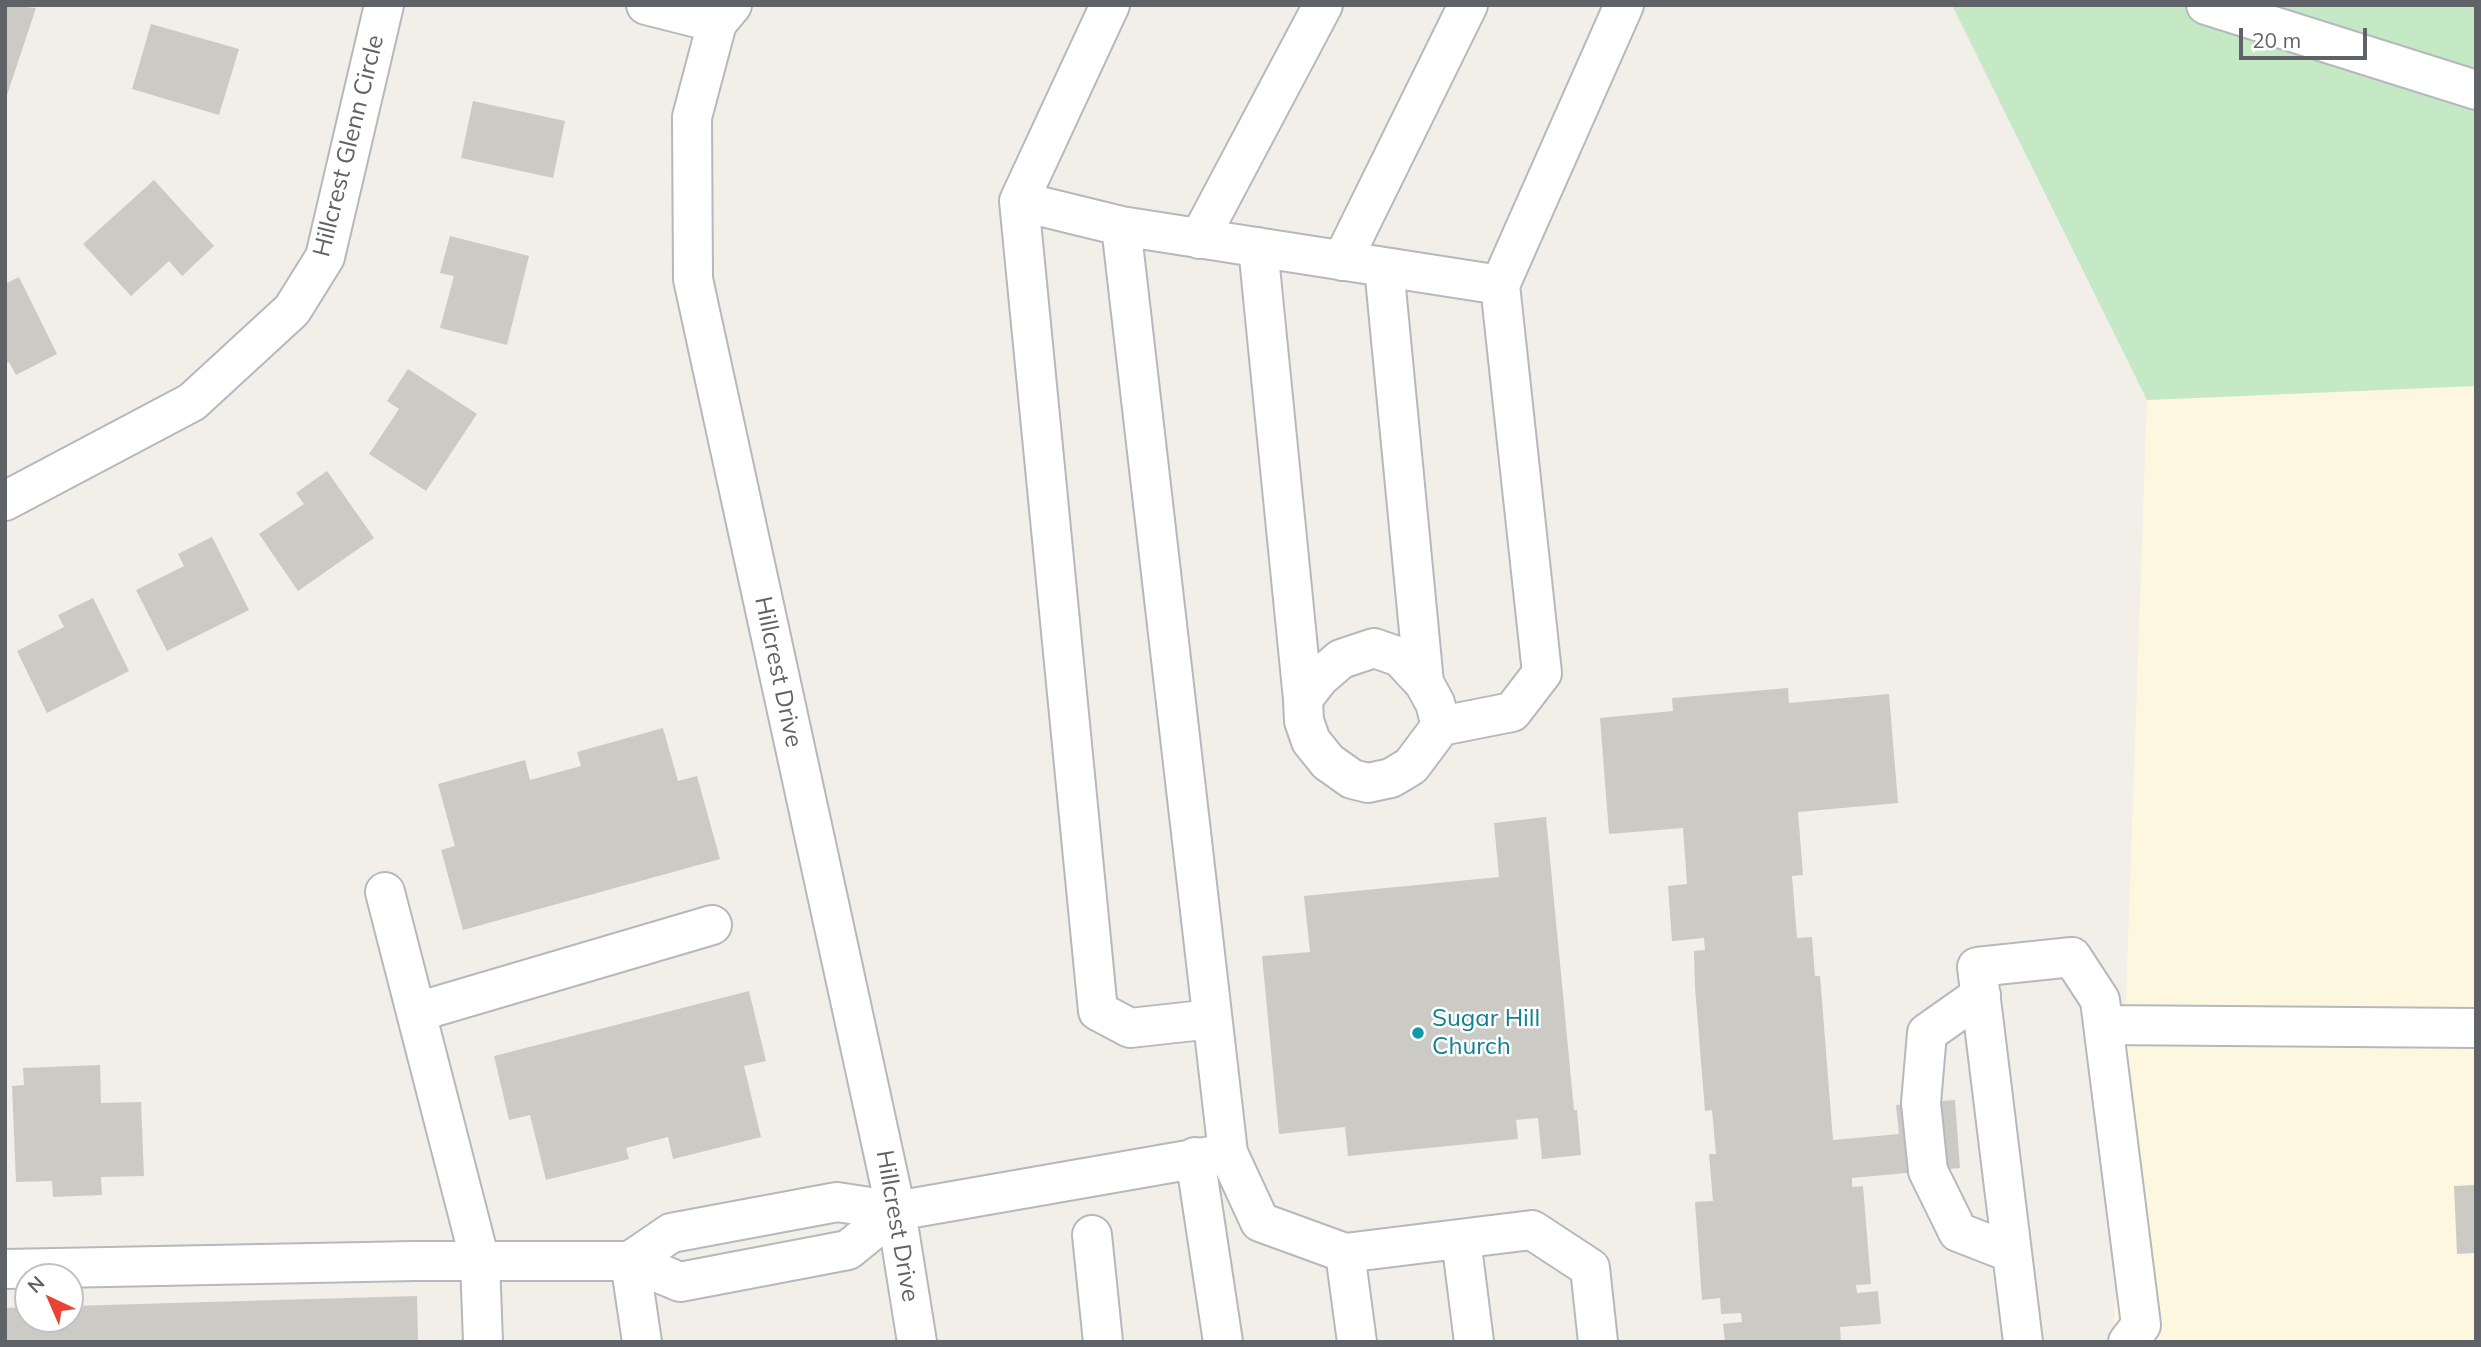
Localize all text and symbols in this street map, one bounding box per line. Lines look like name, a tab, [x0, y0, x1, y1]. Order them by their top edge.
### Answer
scale bar	[2243, 14, 2371, 58]
text: 20 m	[2252, 27, 2301, 53]
street label: Hillcrest Glenn Circle	[308, 32, 390, 260]
street label: Hillcrest Drive	[748, 594, 808, 750]
place label: Sugar Hill Church	[1432, 1005, 1540, 1061]
marker: Sugar Hill Church	[1410, 1025, 1426, 1041]
street label: Hillcrest Drive	[869, 1148, 925, 1304]
north arrow	[14, 1263, 84, 1333]
text: N	[22, 1271, 49, 1298]

